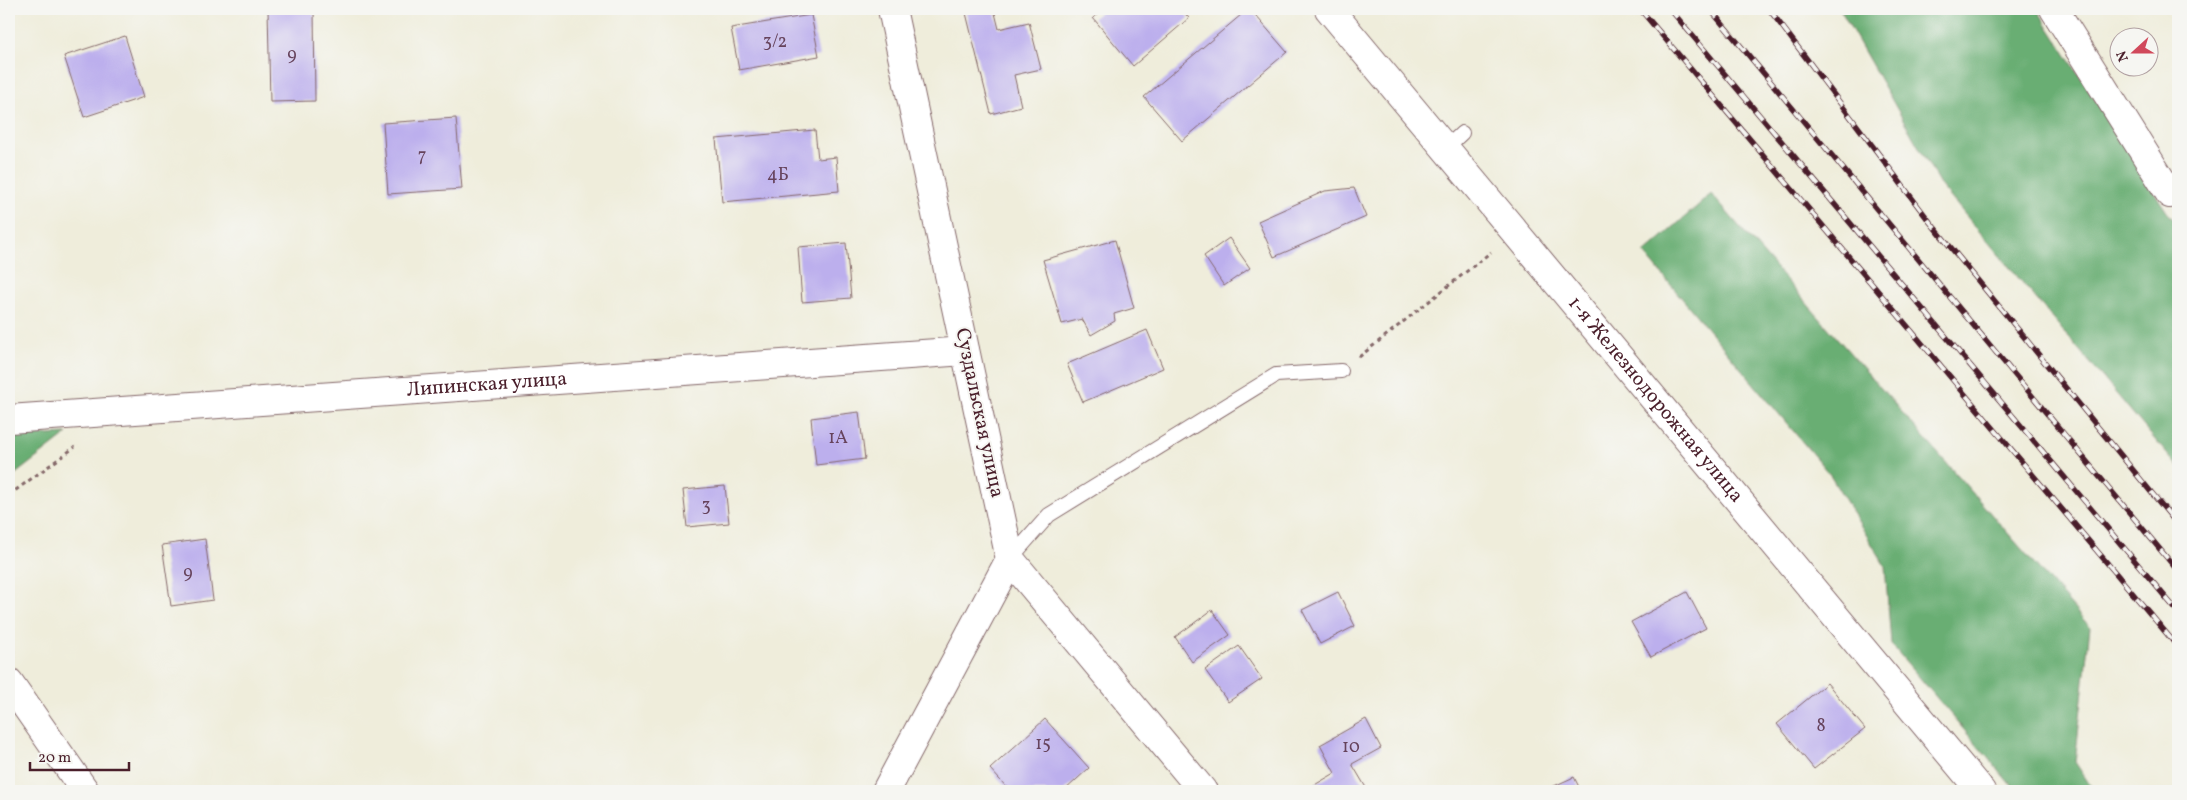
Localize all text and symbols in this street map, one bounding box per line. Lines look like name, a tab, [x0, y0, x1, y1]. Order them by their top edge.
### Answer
north arrow	[2110, 28, 2160, 78]
house number: 3/2	[763, 30, 787, 55]
house number: 9	[287, 43, 297, 68]
text: N	[2113, 48, 2134, 64]
house number: 7	[418, 144, 426, 169]
house number: 4Б	[767, 163, 789, 188]
street label: 1-я Железнодорожная улица	[1561, 291, 1749, 509]
street label: Суздальская улица	[947, 326, 1011, 500]
street label: Липинская улица	[406, 365, 568, 405]
house number: 1А	[828, 426, 848, 451]
house number: 3	[701, 494, 711, 519]
house number: 9	[183, 561, 193, 586]
house number: 8	[1816, 714, 1826, 739]
house number: 15	[1035, 732, 1051, 757]
house number: 10	[1342, 735, 1360, 760]
scale bar	[30, 740, 129, 772]
text: 20 m	[38, 748, 71, 769]

